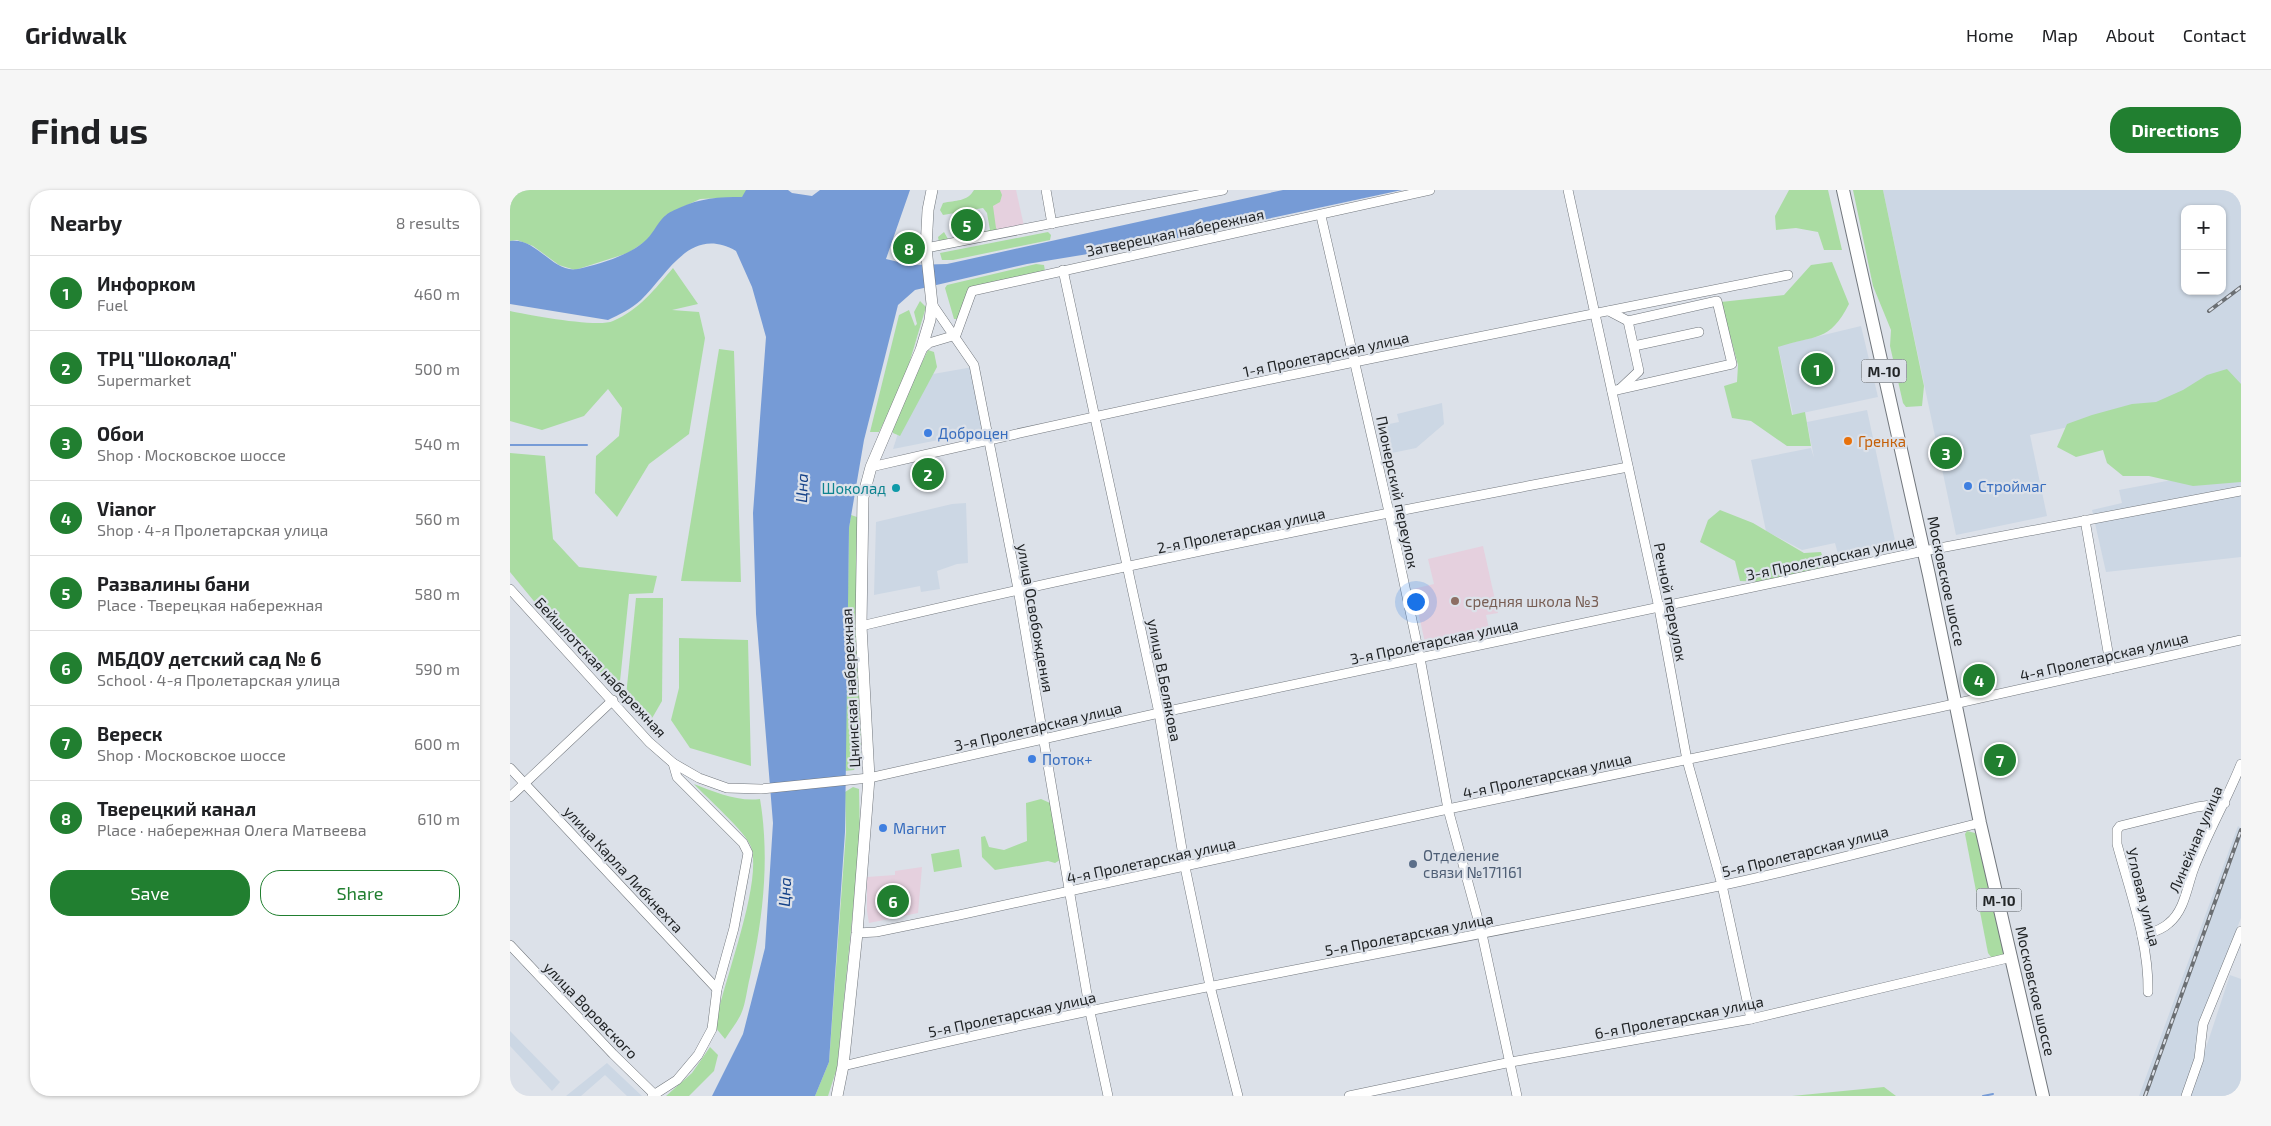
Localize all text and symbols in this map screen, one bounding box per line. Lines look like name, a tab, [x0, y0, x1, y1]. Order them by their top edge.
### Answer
text: Gridwalk	[25, 20, 127, 49]
text: Home	[1966, 24, 2014, 46]
text: Map	[2042, 24, 2078, 46]
text: About	[2106, 24, 2155, 46]
text: Contact	[2183, 24, 2246, 46]
button: Directions	[2110, 107, 2241, 153]
text: Find us	[30, 109, 148, 151]
street label: Затверецкая набережная	[1084, 204, 1266, 260]
map controls	[2181, 205, 2226, 295]
button: +	[2181, 205, 2226, 250]
pin: 5	[951, 206, 983, 244]
text: Nearby	[50, 210, 122, 235]
text: 8 results	[396, 213, 460, 232]
pin: 8	[893, 229, 925, 267]
button: −	[2181, 250, 2226, 295]
text: Инфорком	[97, 272, 196, 295]
text: 1	[63, 284, 69, 303]
text: 460 m	[414, 284, 460, 303]
text: Fuel	[97, 295, 128, 314]
street label: 1-я Пролетарская улица	[1241, 328, 1411, 381]
text: ТРЦ "Шоколад"	[97, 347, 237, 370]
pin: 1	[1801, 350, 1833, 388]
text: 2	[61, 359, 71, 378]
text: 500 m	[415, 359, 460, 378]
road number: М-10	[1862, 360, 1906, 382]
text: Supermarket	[97, 370, 191, 389]
street label: Пионерский переулок	[1372, 414, 1423, 570]
text: Обои	[97, 422, 144, 445]
place label: Доброцен	[938, 424, 1009, 442]
marker: Доброцен	[922, 427, 934, 439]
place label: Гренка	[1858, 432, 1906, 450]
text: 3	[61, 434, 71, 453]
text: 540 m	[414, 434, 460, 453]
pin: 3	[1930, 434, 1962, 472]
marker: Гренка	[1842, 435, 1854, 447]
text: Shop · Московское шоссе	[97, 445, 286, 464]
pin: 2	[912, 455, 944, 493]
water label: Цна	[791, 473, 811, 503]
place label: Строймаг	[1978, 477, 2047, 495]
place label: Шоколад	[822, 479, 886, 497]
marker: Строймаг	[1962, 480, 1974, 492]
marker: Шоколад	[890, 482, 902, 494]
text: Vianor	[97, 497, 156, 520]
street label: 2-я Пролетарская улица	[1155, 503, 1327, 558]
text: 4	[61, 509, 71, 528]
text: 560 m	[415, 509, 460, 528]
street label: Московское шоссе	[1924, 514, 1970, 648]
text: Shop · 4-я Пролетарская улица	[97, 520, 328, 539]
street label: 3-я Пролетарская улица	[1744, 530, 1916, 585]
street label: Речной переулок	[1650, 541, 1691, 663]
street label: улица Освобождения	[1013, 542, 1058, 694]
text: Развалины бани	[97, 572, 250, 595]
text: 5	[62, 584, 70, 603]
text: 580 m	[414, 584, 460, 603]
your location	[1403, 589, 1429, 615]
place label: средняя школа №3	[1465, 592, 1599, 610]
street label: Бейшлотская набережная	[531, 593, 671, 741]
text: Place · Тверецкая набережная	[97, 595, 323, 614]
marker: средняя школа №3	[1449, 595, 1461, 607]
street label: Цнинская набережная	[837, 608, 863, 768]
street label: 3-я Пролетарская улица	[1348, 614, 1520, 669]
street label: улица В.Белякова	[1143, 617, 1186, 743]
street label: 4-я Пролетарская улица	[2018, 628, 2190, 685]
text: МБДОУ детский сад № 6	[97, 647, 321, 670]
text: 6	[61, 659, 71, 678]
text: 590 m	[415, 659, 460, 678]
pin: 4	[1963, 661, 1995, 699]
text: School · 4-я Пролетарская улица	[97, 670, 340, 689]
street label: 3-я Пролетарская улица	[952, 698, 1124, 755]
text: Вереск	[97, 722, 163, 745]
text: 7	[62, 734, 70, 753]
text: 600 m	[414, 734, 460, 753]
pin: 7	[1984, 741, 2016, 779]
text: Shop · Московское шоссе	[97, 745, 286, 764]
street label: 4-я Пролетарская улица	[1461, 748, 1633, 803]
place label: Поток+	[1042, 750, 1093, 768]
marker: Поток+	[1026, 753, 1038, 765]
street label: Линейная улица	[2164, 783, 2227, 896]
text: Тверецкий канал	[97, 797, 256, 820]
street label: улица Карла Либкнехта	[560, 802, 687, 937]
text: 8	[61, 809, 71, 828]
text: 610 m	[417, 809, 460, 828]
place label: Магнит	[893, 819, 946, 837]
text: Place · набережная Олега Матвеева	[97, 820, 367, 839]
marker: Магнит	[877, 822, 889, 834]
street label: 5-я Пролетарская улица	[1720, 822, 1890, 881]
street label: 4-я Пролетарская улица	[1065, 833, 1237, 888]
place label: Отделение связи №171161	[1423, 846, 1523, 881]
street label: Угловая улица	[2122, 846, 2165, 948]
marker: Отделение связи №171161	[1407, 858, 1419, 870]
button: Save	[50, 870, 250, 916]
button: Share	[260, 870, 460, 916]
water label: Цна	[774, 877, 794, 907]
pin: 6	[877, 882, 909, 920]
road number: М-10	[1976, 888, 2022, 912]
street label: 5-я Пролетарская улица	[1323, 909, 1495, 960]
street label: Московское шоссе	[2012, 924, 2060, 1058]
street label: улица Воровского	[539, 958, 642, 1063]
street label: 5-я Пролетарская улица	[926, 987, 1098, 1042]
street label: 6-я Пролетарская улица	[1593, 992, 1765, 1043]

